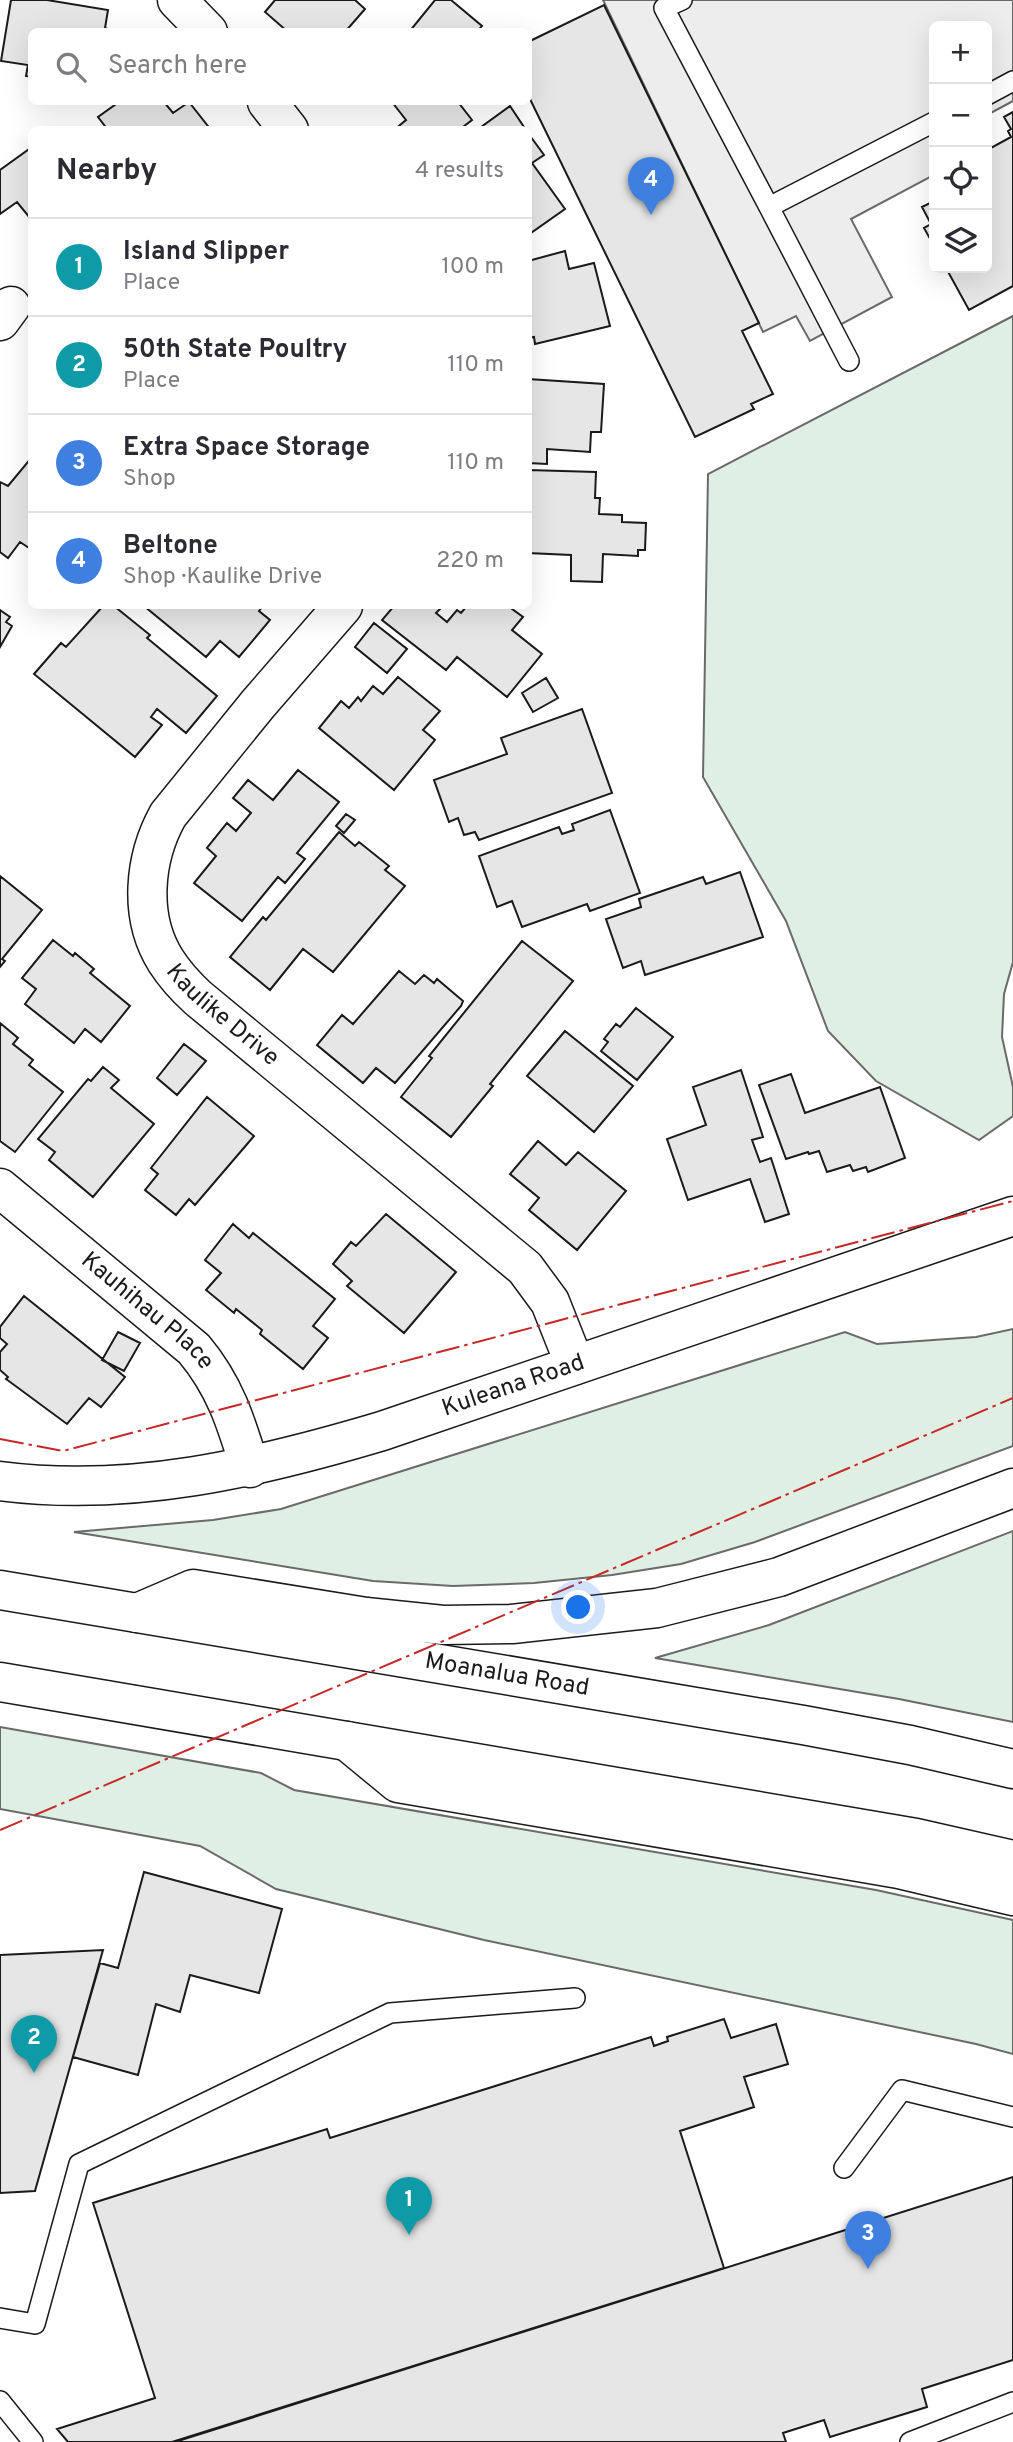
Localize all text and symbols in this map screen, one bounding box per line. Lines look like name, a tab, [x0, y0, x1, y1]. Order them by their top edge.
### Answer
map controls	[929, 21, 992, 273]
button: +	[929, 21, 992, 84]
search box	[28, 28, 532, 105]
icon: search	[52, 48, 90, 86]
text: Search here	[108, 50, 247, 83]
button: −	[929, 84, 992, 147]
button: locate	[929, 147, 992, 210]
text: Nearby	[56, 153, 157, 190]
text: 4 results	[415, 157, 504, 186]
pin: 4	[628, 157, 674, 215]
button: layers	[929, 210, 992, 273]
text: Island Slipper	[123, 236, 289, 269]
text: 1	[74, 253, 84, 282]
text: 100 m	[441, 253, 504, 282]
text: Place	[123, 269, 180, 298]
text: 50th State Poultry	[123, 334, 347, 367]
text: 2	[72, 351, 86, 380]
text: 110 m	[447, 351, 504, 380]
text: Place	[123, 367, 180, 396]
text: Extra Space Storage	[123, 432, 370, 465]
text: 3	[72, 449, 86, 478]
text: 110 m	[447, 449, 504, 478]
text: Shop	[123, 465, 176, 494]
text: Beltone	[123, 530, 218, 563]
text: 4	[72, 547, 86, 576]
text: 220 m	[436, 547, 504, 576]
text: Shop · Kaulike Drive	[123, 563, 322, 592]
street label: Kaulike Drive	[158, 958, 285, 1073]
street label: Kauhihau Place	[74, 1246, 220, 1376]
street label: Kuleana Road	[438, 1348, 589, 1424]
your location	[561, 1590, 595, 1624]
street label: Moanalua Road	[422, 1647, 591, 1704]
pin: 2	[11, 2015, 57, 2073]
pin: 1	[386, 2177, 432, 2235]
pin: 3	[845, 2211, 891, 2269]

